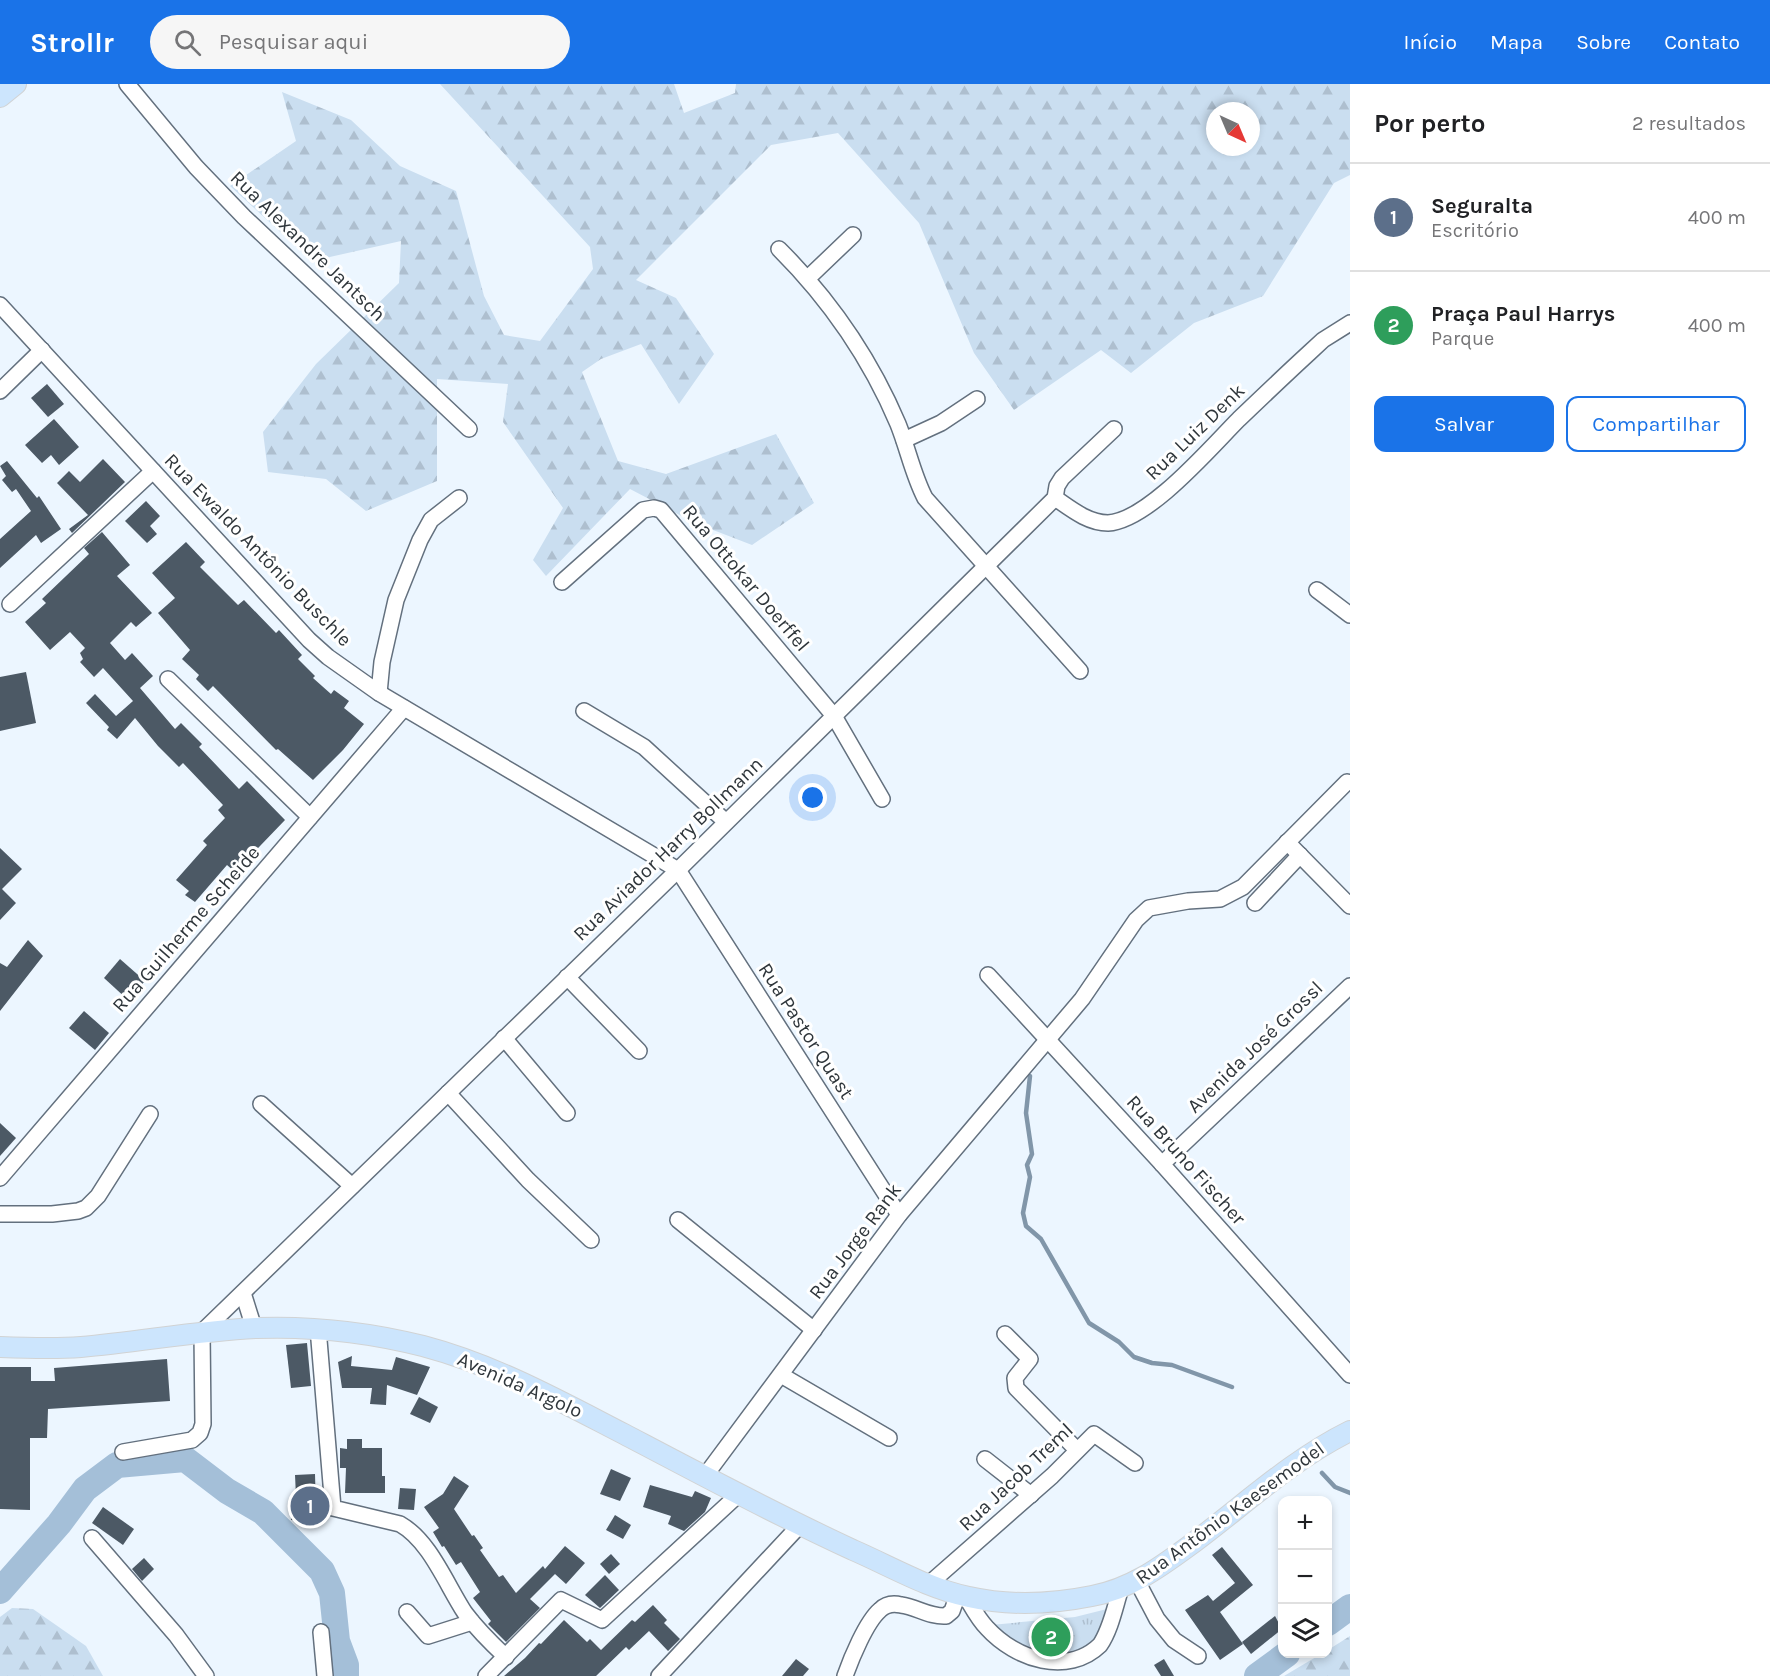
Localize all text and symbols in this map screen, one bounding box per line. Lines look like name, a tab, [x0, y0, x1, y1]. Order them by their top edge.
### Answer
search box	[150, 15, 570, 69]
text: Strollr	[30, 26, 114, 59]
icon: search	[171, 26, 204, 59]
text: Pesquisar aqui	[219, 29, 368, 55]
text: Início	[1404, 30, 1457, 54]
text: Mapa	[1490, 30, 1543, 54]
text: Sobre	[1576, 30, 1631, 54]
text: Contato	[1664, 30, 1740, 54]
north arrow	[1206, 102, 1260, 156]
text: Por perto	[1374, 108, 1485, 139]
text: 2 resultados	[1632, 112, 1746, 135]
street label: Rua Alexandre Jantsch	[226, 166, 390, 326]
text: Seguralta	[1431, 193, 1533, 219]
text: 1	[1390, 206, 1397, 229]
text: 400 m	[1688, 206, 1746, 229]
text: Escritório	[1431, 219, 1519, 242]
text: Praça Paul Harrys	[1431, 301, 1615, 327]
text: 2	[1387, 314, 1400, 337]
text: 400 m	[1688, 314, 1746, 337]
text: Parque	[1431, 327, 1494, 350]
street label: Rua Luiz Denk	[1141, 379, 1249, 485]
button: Salvar	[1374, 396, 1554, 452]
button: Compartilhar	[1566, 396, 1746, 452]
street label: Rua Ewaldo Antônio Buschle	[160, 449, 356, 651]
street label: Rua Ottokar Doerffel	[678, 500, 814, 656]
street label: Rua Aviador Harry Bollmann	[569, 752, 767, 946]
your location	[798, 783, 827, 812]
street label: Rua Guilherme Scheide	[108, 841, 264, 1017]
street label: Rua Pastor Quast	[754, 959, 859, 1104]
street label: Avenida José Grossl	[1183, 976, 1327, 1118]
street label: Rua Bruno Fischer	[1122, 1090, 1251, 1230]
street label: Rua Jorge Rank	[804, 1179, 906, 1303]
street label: Avenida Argolo	[454, 1347, 586, 1423]
street label: Rua Jacob Treml	[954, 1418, 1078, 1536]
street label: Rua Antônio Kaesemodel	[1131, 1437, 1329, 1589]
pin: 1	[290, 1484, 330, 1528]
map controls	[1278, 1496, 1332, 1658]
button: +	[1278, 1496, 1332, 1550]
button: −	[1278, 1550, 1332, 1604]
button: layers	[1278, 1604, 1332, 1658]
pin: 2	[1032, 1614, 1070, 1660]

